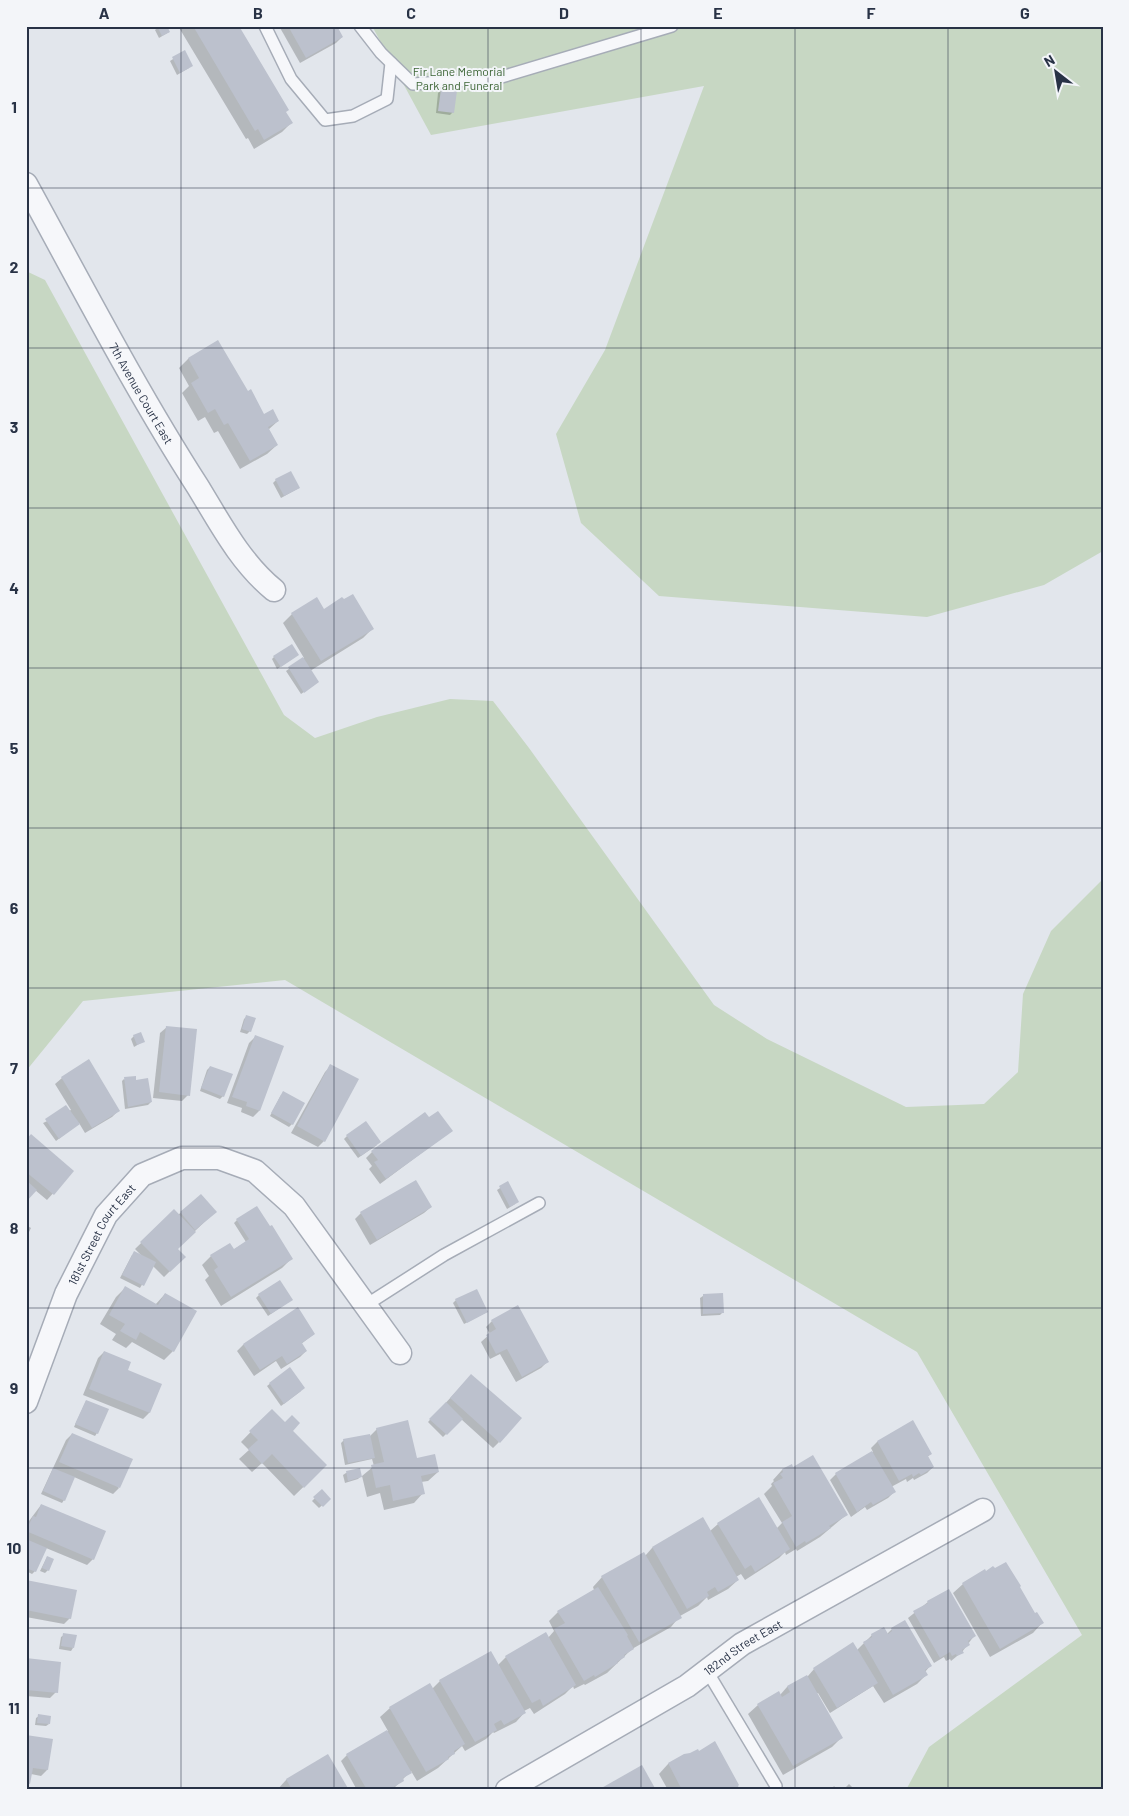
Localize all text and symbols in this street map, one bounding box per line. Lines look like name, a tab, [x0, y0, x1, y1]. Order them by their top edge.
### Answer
text: A	[99, 3, 110, 22]
text: B	[253, 3, 263, 22]
text: C	[406, 3, 416, 22]
text: D	[559, 3, 569, 22]
text: E	[713, 3, 723, 22]
text: F	[867, 3, 876, 22]
text: G	[1020, 3, 1030, 22]
north arrow	[1032, 48, 1082, 98]
text: N	[1041, 51, 1057, 70]
park label: Fir Lane Memorial Park and Funeral	[413, 64, 505, 92]
text: 1	[11, 97, 17, 116]
text: 2	[10, 257, 19, 276]
street label: 7th Avenue Court East	[107, 340, 176, 446]
text: 3	[10, 417, 18, 436]
text: 4	[9, 578, 19, 597]
text: 5	[10, 738, 19, 757]
text: 6	[10, 898, 19, 917]
text: 7	[10, 1058, 18, 1077]
street label: 181st Street Court East	[65, 1181, 138, 1287]
text: 8	[10, 1218, 19, 1237]
text: 9	[10, 1378, 18, 1397]
text: 10	[7, 1538, 21, 1557]
street label: 182nd Street East	[701, 1616, 784, 1678]
text: 11	[8, 1698, 20, 1717]

